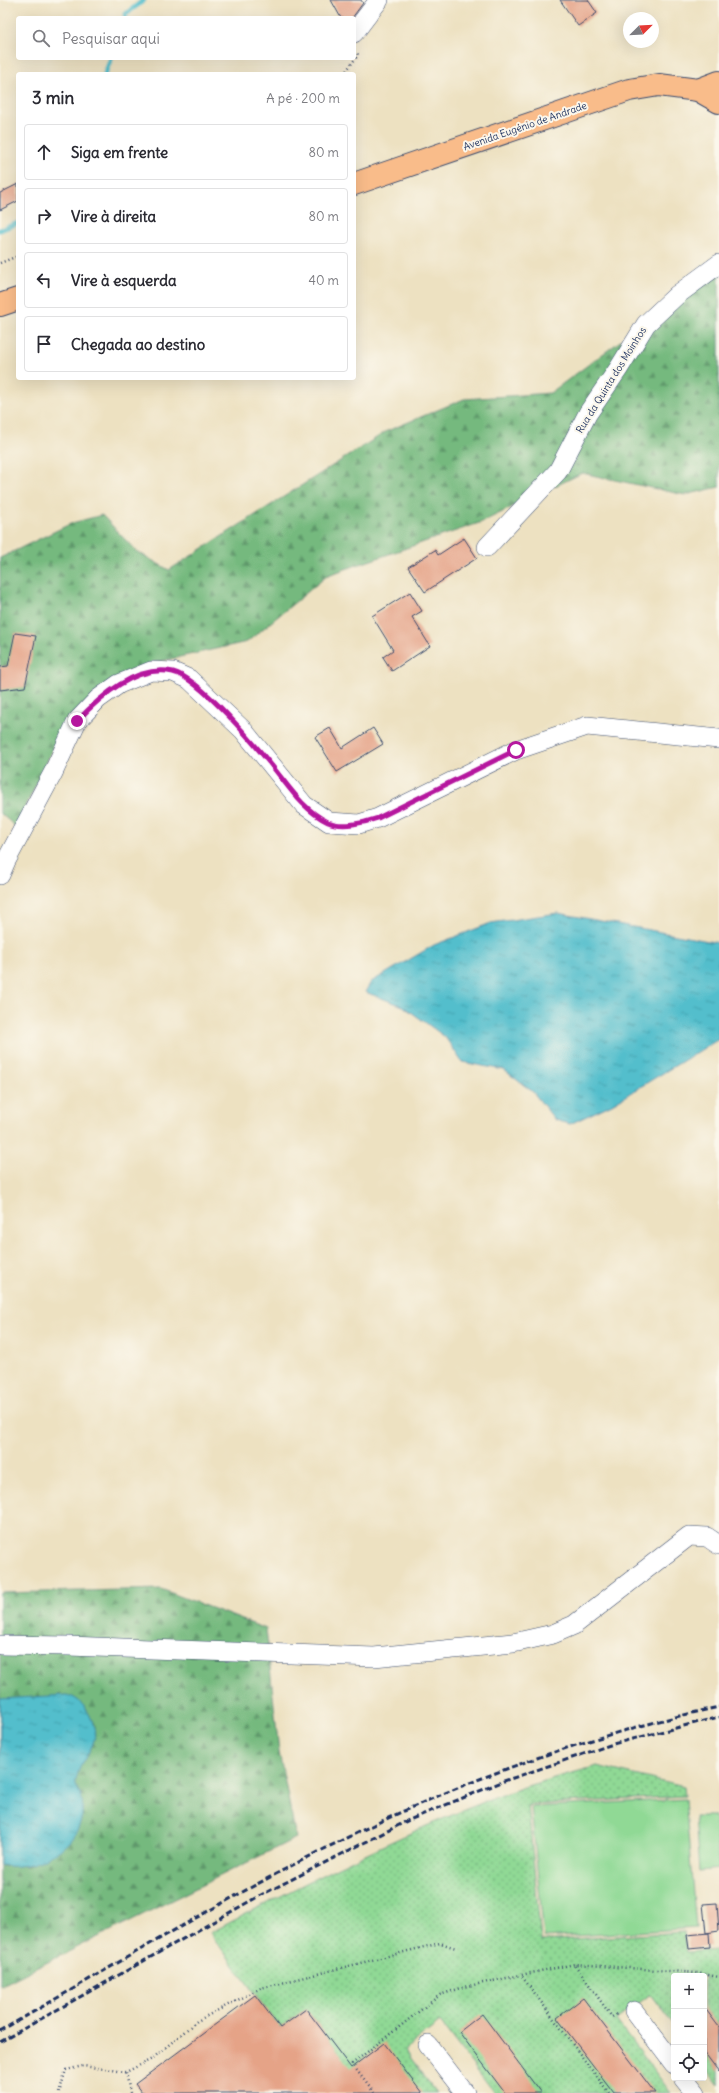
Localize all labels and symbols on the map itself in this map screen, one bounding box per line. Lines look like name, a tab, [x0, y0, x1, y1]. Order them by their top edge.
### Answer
north arrow	[623, 12, 659, 48]
street label: Avenida Eugénio de Andrade	[462, 99, 588, 153]
street label: Rua da Quinta dos Moinhos	[573, 324, 649, 436]
route end	[68, 712, 86, 730]
route start	[507, 741, 525, 759]

